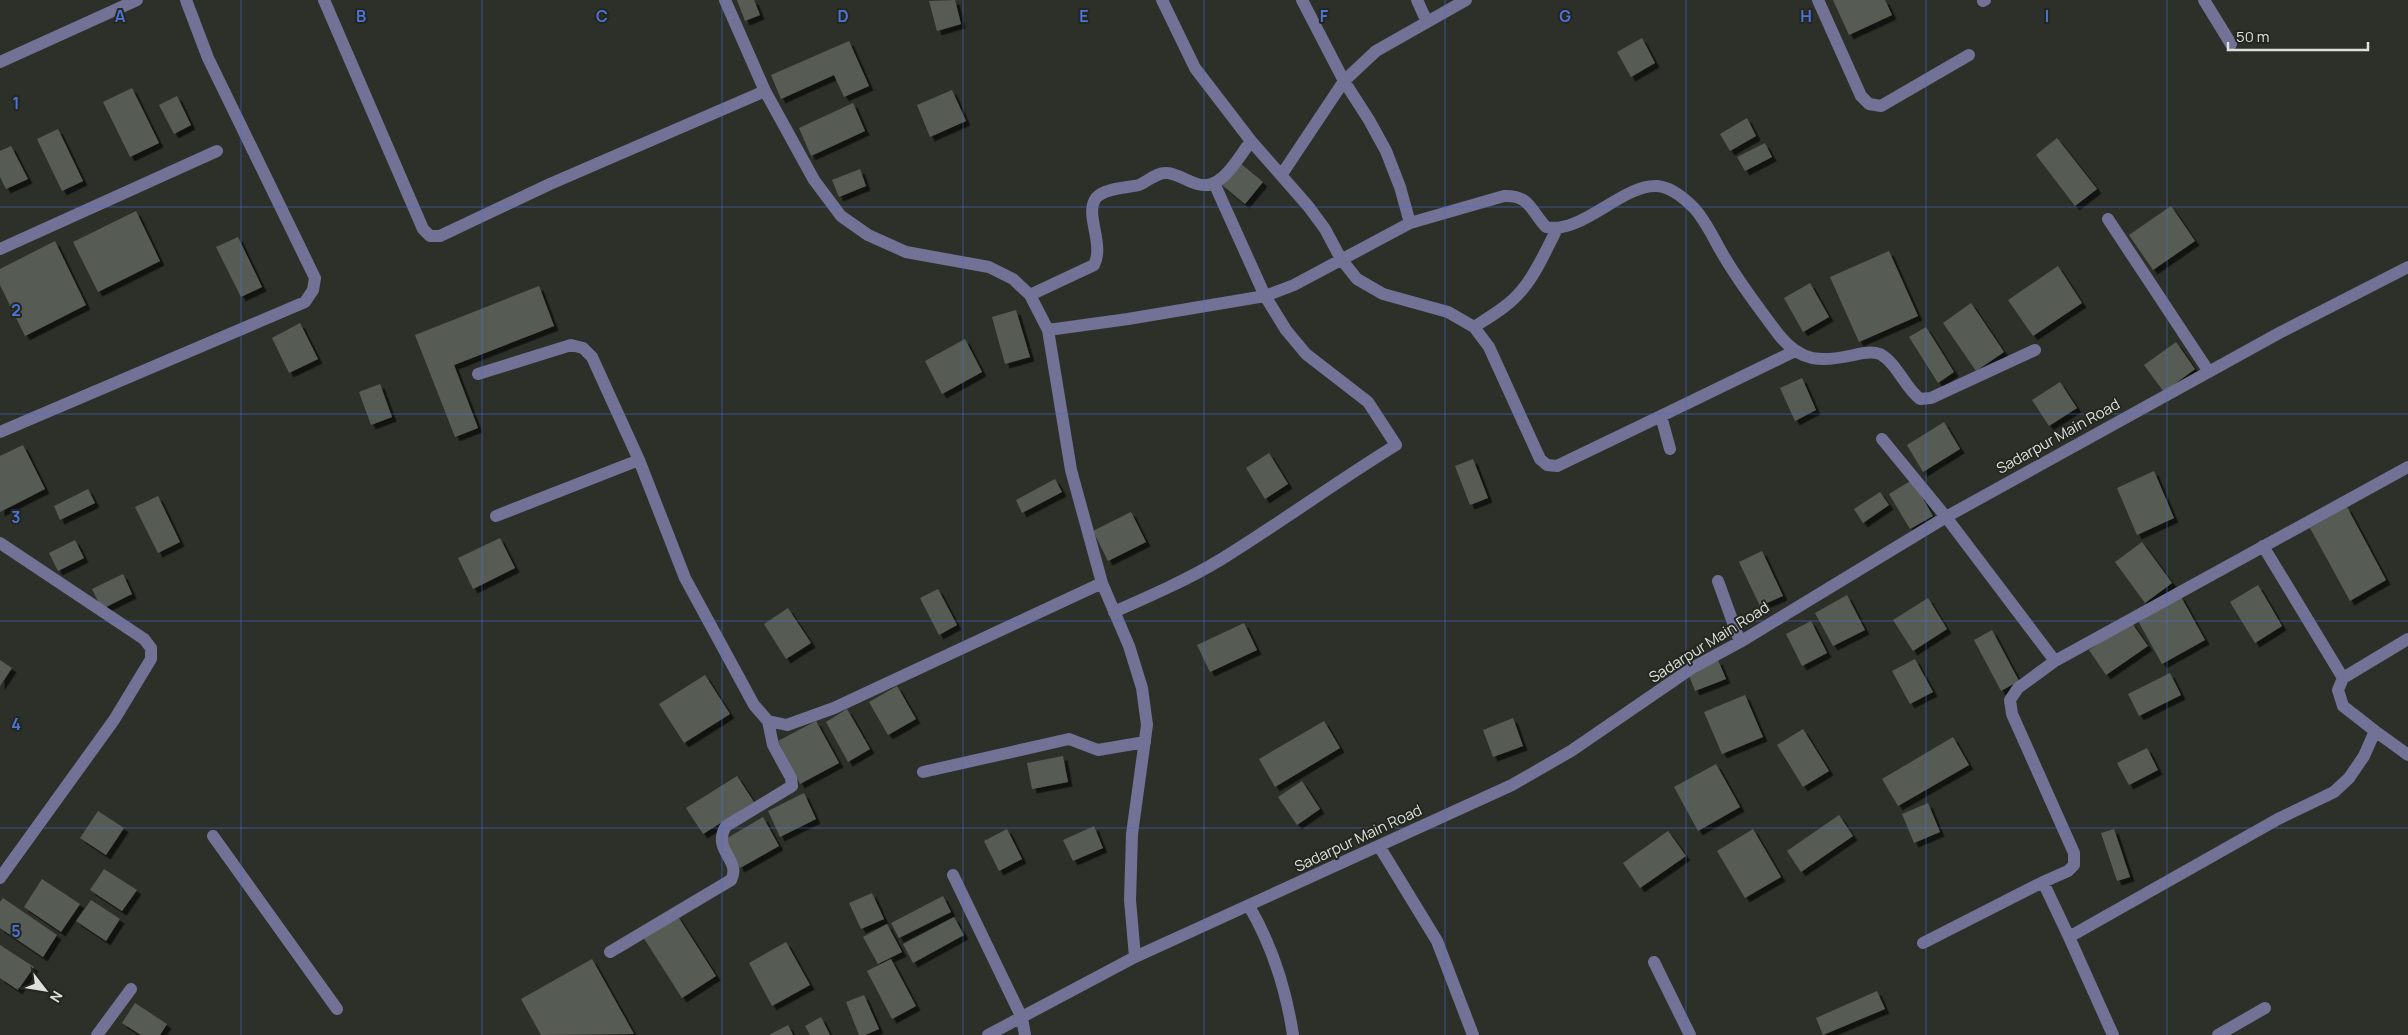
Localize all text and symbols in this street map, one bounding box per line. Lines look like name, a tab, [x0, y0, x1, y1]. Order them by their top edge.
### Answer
text: A	[115, 5, 126, 27]
text: B	[356, 5, 366, 27]
text: C	[596, 5, 608, 27]
text: D	[837, 5, 849, 27]
text: E	[1079, 5, 1089, 27]
text: F	[1320, 5, 1329, 27]
text: G	[1559, 5, 1571, 27]
text: H	[1800, 5, 1812, 27]
text: I	[2045, 5, 2049, 27]
scale bar	[2228, 20, 2368, 52]
text: 50 m	[2236, 26, 2270, 47]
text: 1	[12, 92, 20, 114]
text: 2	[11, 299, 21, 321]
street label: Sadarpur Main Road	[1992, 393, 2124, 479]
text: 3	[11, 506, 21, 528]
street label: Sadarpur Main Road	[1645, 596, 1773, 688]
text: 4	[11, 713, 21, 735]
street label: Sadarpur Main Road	[1291, 799, 1425, 877]
text: 5	[11, 920, 21, 942]
north arrow	[20, 965, 70, 1015]
text: N	[46, 988, 67, 1006]

